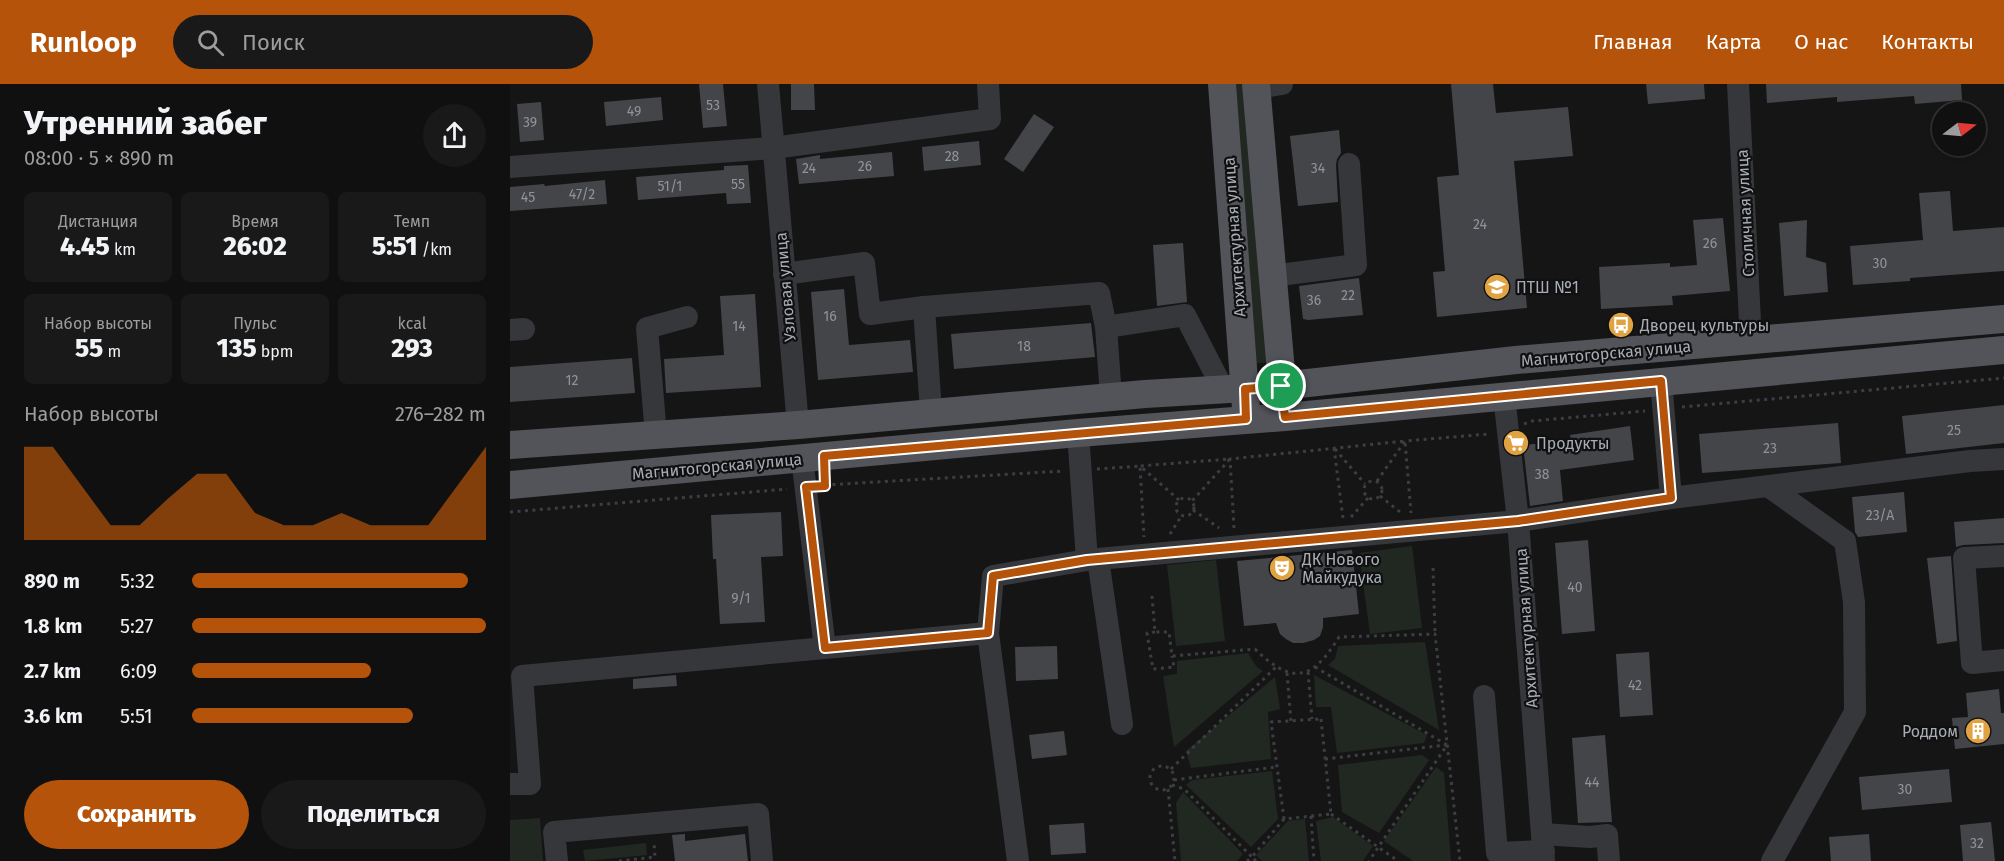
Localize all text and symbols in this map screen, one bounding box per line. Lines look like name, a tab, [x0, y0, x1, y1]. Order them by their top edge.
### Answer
search box	[173, 15, 593, 69]
text: Runloop	[30, 26, 137, 59]
icon: search	[194, 26, 227, 59]
text: Поиск	[242, 29, 305, 56]
text: Главная	[1593, 29, 1673, 55]
text: Карта	[1706, 29, 1761, 55]
text: О нас	[1794, 29, 1848, 55]
text: Контакты	[1881, 29, 1974, 55]
house number: 53	[706, 97, 720, 114]
north arrow	[1932, 102, 1986, 156]
map controls	[1932, 102, 1986, 156]
text: Утренний забег	[24, 103, 267, 143]
house number: 49	[627, 103, 641, 120]
button: share	[423, 104, 486, 167]
house number: 39	[523, 114, 537, 131]
text: 08:00 · 5 × 890 m	[24, 146, 174, 170]
house number: 28	[945, 148, 960, 165]
street label: Столичная улица	[1733, 149, 1758, 277]
street label: Архитектурная улица	[1219, 156, 1250, 318]
house number: 26	[858, 158, 872, 175]
house number: 24	[802, 160, 817, 177]
house number: 34	[1311, 160, 1326, 177]
house number: 55	[731, 176, 745, 193]
house number: 51/1	[658, 178, 682, 195]
house number: 47/2	[569, 186, 595, 203]
house number: 45	[521, 189, 535, 206]
text: Дистанция	[58, 212, 138, 231]
text: Время	[231, 212, 279, 231]
text: Темп	[394, 212, 430, 231]
house number: 24	[1473, 216, 1488, 233]
text: 4.45	[60, 231, 110, 262]
text: 26:02	[223, 231, 287, 262]
text: 5:51	[372, 231, 418, 262]
street label: Узловая улица	[771, 232, 800, 342]
house number: 26	[1703, 235, 1717, 252]
text: km	[110, 240, 136, 259]
text: /km	[418, 240, 452, 259]
house number: 30	[1873, 255, 1888, 272]
school or university icon: ПТШ №1	[1482, 272, 1512, 302]
place label: ПТШ №1	[1516, 278, 1579, 297]
house number: 22	[1341, 287, 1355, 304]
house number: 36	[1307, 292, 1321, 309]
house number: 16	[823, 308, 837, 325]
bus stop icon: Дворец культуры	[1606, 310, 1636, 340]
text: Набор высоты	[44, 314, 152, 333]
text: Пульс	[233, 314, 277, 333]
text: kcal	[398, 314, 426, 333]
place label: Дворец культуры	[1639, 316, 1769, 335]
house number: 14	[732, 318, 746, 335]
text: 55	[75, 333, 103, 364]
text: 135	[216, 333, 257, 364]
text: 293	[391, 333, 433, 364]
street label: Магнитогорская улица	[1520, 337, 1692, 370]
house number: 18	[1017, 338, 1031, 355]
text: m	[103, 342, 121, 361]
text: bpm	[257, 342, 294, 361]
pin	[1255, 360, 1306, 411]
icon: arrive	[1264, 369, 1297, 402]
house number: 12	[566, 372, 579, 389]
text: Набор высоты	[24, 402, 159, 426]
text: 276–282 m	[395, 402, 486, 426]
house number: 25	[1947, 422, 1961, 439]
supermarket icon: Продукты	[1501, 428, 1531, 458]
place label: Продукты	[1536, 434, 1610, 453]
house number: 23	[1763, 440, 1777, 457]
street label: Магнитогорская улица	[631, 450, 803, 483]
house number: 38	[1535, 466, 1550, 483]
house number: 23/А	[1866, 507, 1894, 524]
street label: Архитектурная улица	[1511, 547, 1542, 709]
place label: ДК Нового Майкудука	[1301, 550, 1382, 587]
theatre icon: ДК Нового Майкудука	[1267, 553, 1297, 583]
text: 890 m	[24, 569, 80, 593]
text: 5:32	[120, 569, 155, 593]
house number: 40	[1567, 579, 1583, 596]
house number: 9/1	[731, 590, 751, 607]
text: 1.8 km	[24, 614, 82, 638]
text: 5:27	[120, 614, 153, 638]
text: 2.7 km	[24, 659, 81, 683]
text: 6:09	[120, 659, 157, 683]
house number: 42	[1628, 677, 1642, 694]
text: 3.6 km	[24, 704, 83, 728]
text: 5:51	[120, 704, 153, 728]
building icon: Роддом	[1963, 716, 1993, 746]
place label: Роддом	[1902, 722, 1958, 741]
house number: 44	[1585, 774, 1600, 791]
button: Сохранить	[24, 780, 249, 849]
button: Поделиться	[261, 780, 486, 849]
house number: 30	[1898, 781, 1913, 798]
house number: 32	[1970, 835, 1984, 852]

